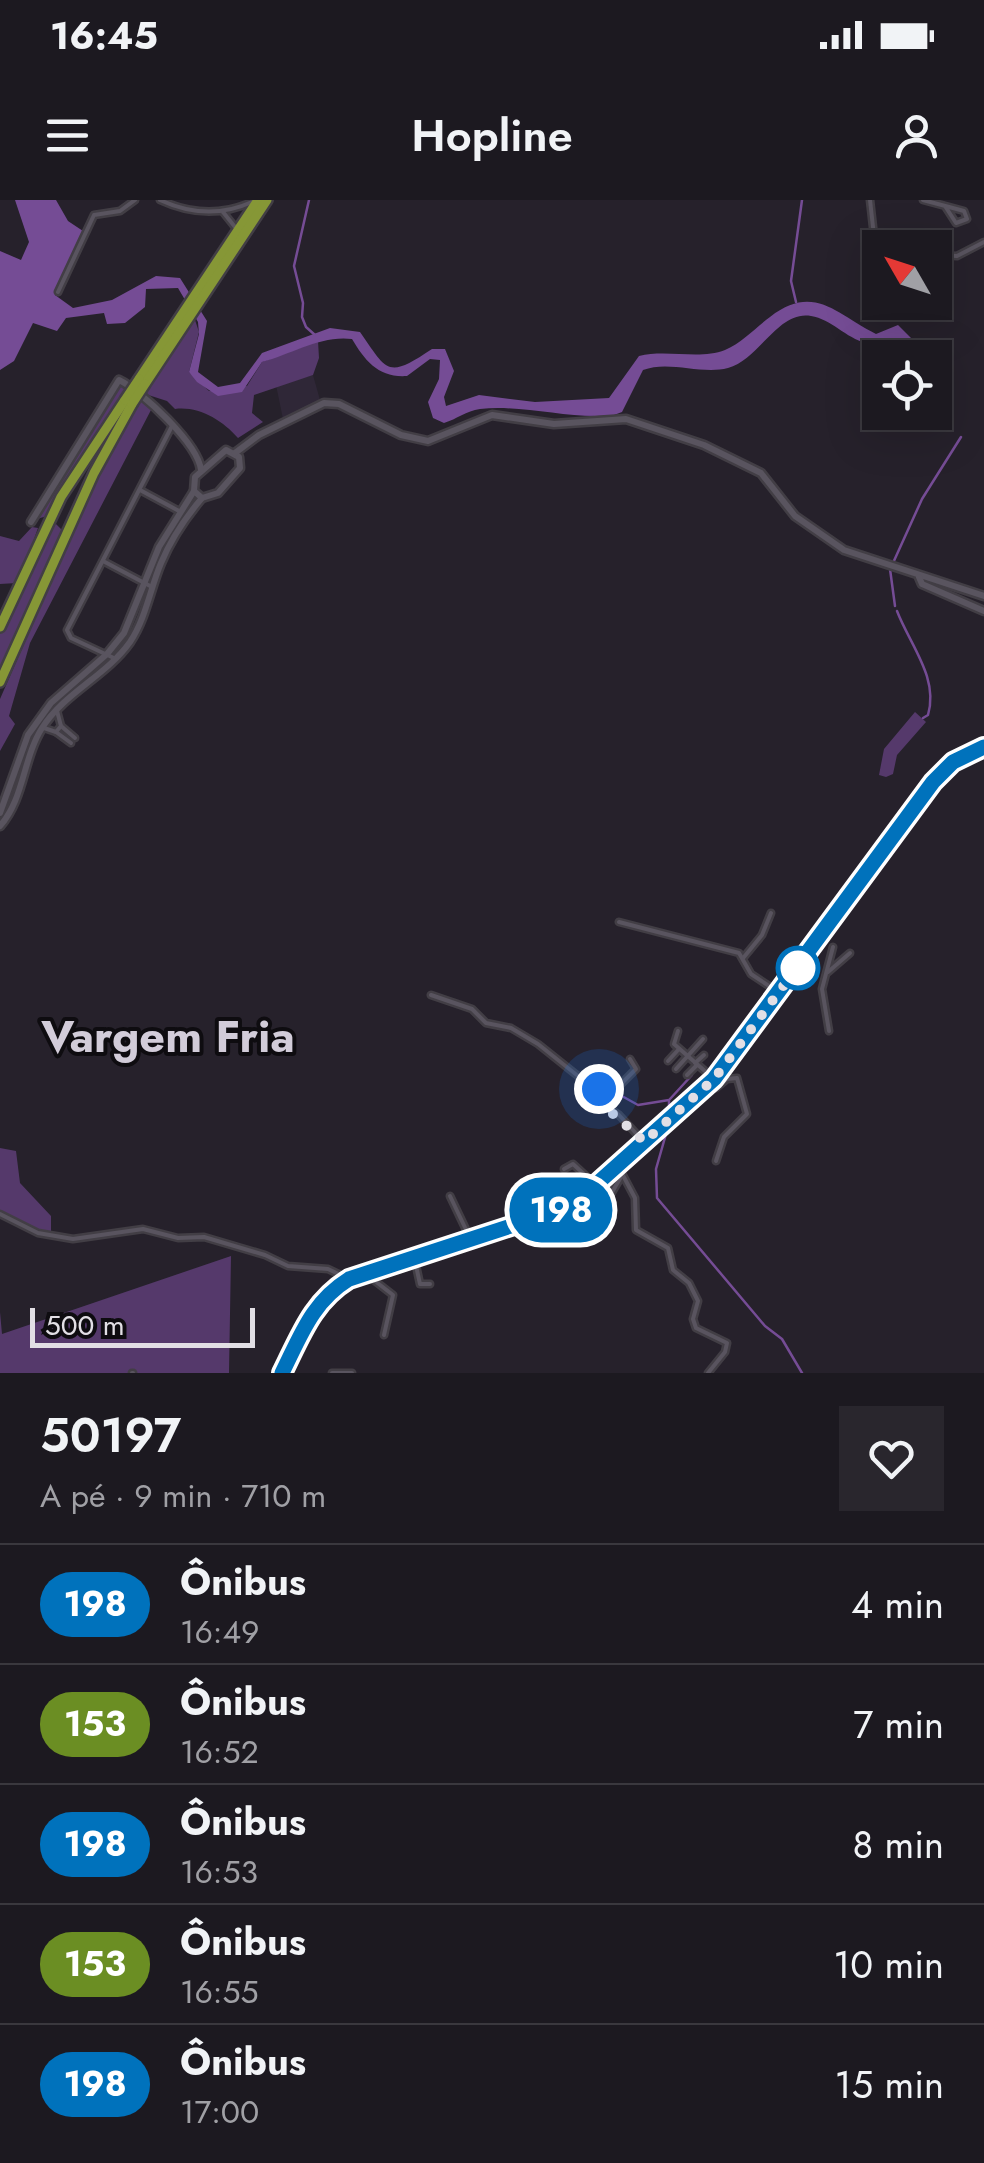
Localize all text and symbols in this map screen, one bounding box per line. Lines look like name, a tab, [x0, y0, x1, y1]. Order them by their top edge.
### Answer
text: 16:45	[50, 8, 158, 63]
text: Hopline	[411, 103, 573, 168]
icon: menu	[40, 108, 95, 163]
icon: person	[889, 108, 944, 163]
north arrow	[862, 230, 952, 320]
map controls	[862, 230, 952, 430]
button: locate	[862, 340, 952, 430]
unlabelled marker	[777, 947, 819, 989]
district label: Vargem Fria	[40, 1004, 295, 1069]
your location	[574, 1064, 624, 1114]
line badge: 198	[504, 1178, 618, 1242]
text: 198	[529, 1185, 593, 1235]
scale bar	[30, 1303, 255, 1348]
text: 500 m	[45, 1305, 125, 1346]
text: 50197	[40, 1401, 181, 1470]
button: heart	[839, 1406, 944, 1511]
text: A pé · 9 min · 710 m	[40, 1473, 326, 1519]
text: Ônibus	[180, 1554, 306, 1609]
text: 4 min	[851, 1577, 944, 1632]
text: 198	[63, 1579, 127, 1629]
text: 16:49	[180, 1609, 260, 1655]
text: Ônibus	[180, 1674, 306, 1729]
text: 7 min	[853, 1697, 944, 1752]
text: 153	[64, 1699, 126, 1749]
text: 16:52	[180, 1729, 259, 1775]
text: Ônibus	[180, 1794, 306, 1849]
text: 8 min	[852, 1817, 944, 1872]
text: 198	[63, 1819, 127, 1869]
text: 16:53	[180, 1849, 258, 1895]
text: Ônibus	[180, 1914, 306, 1969]
text: 10 min	[833, 1937, 944, 1992]
text: 153	[64, 1939, 126, 1989]
text: 16:55	[180, 1969, 259, 2015]
text: Ônibus	[180, 2034, 306, 2089]
text: 15 min	[835, 2057, 944, 2112]
text: 198	[63, 2059, 127, 2109]
text: 17:00	[180, 2089, 259, 2135]

